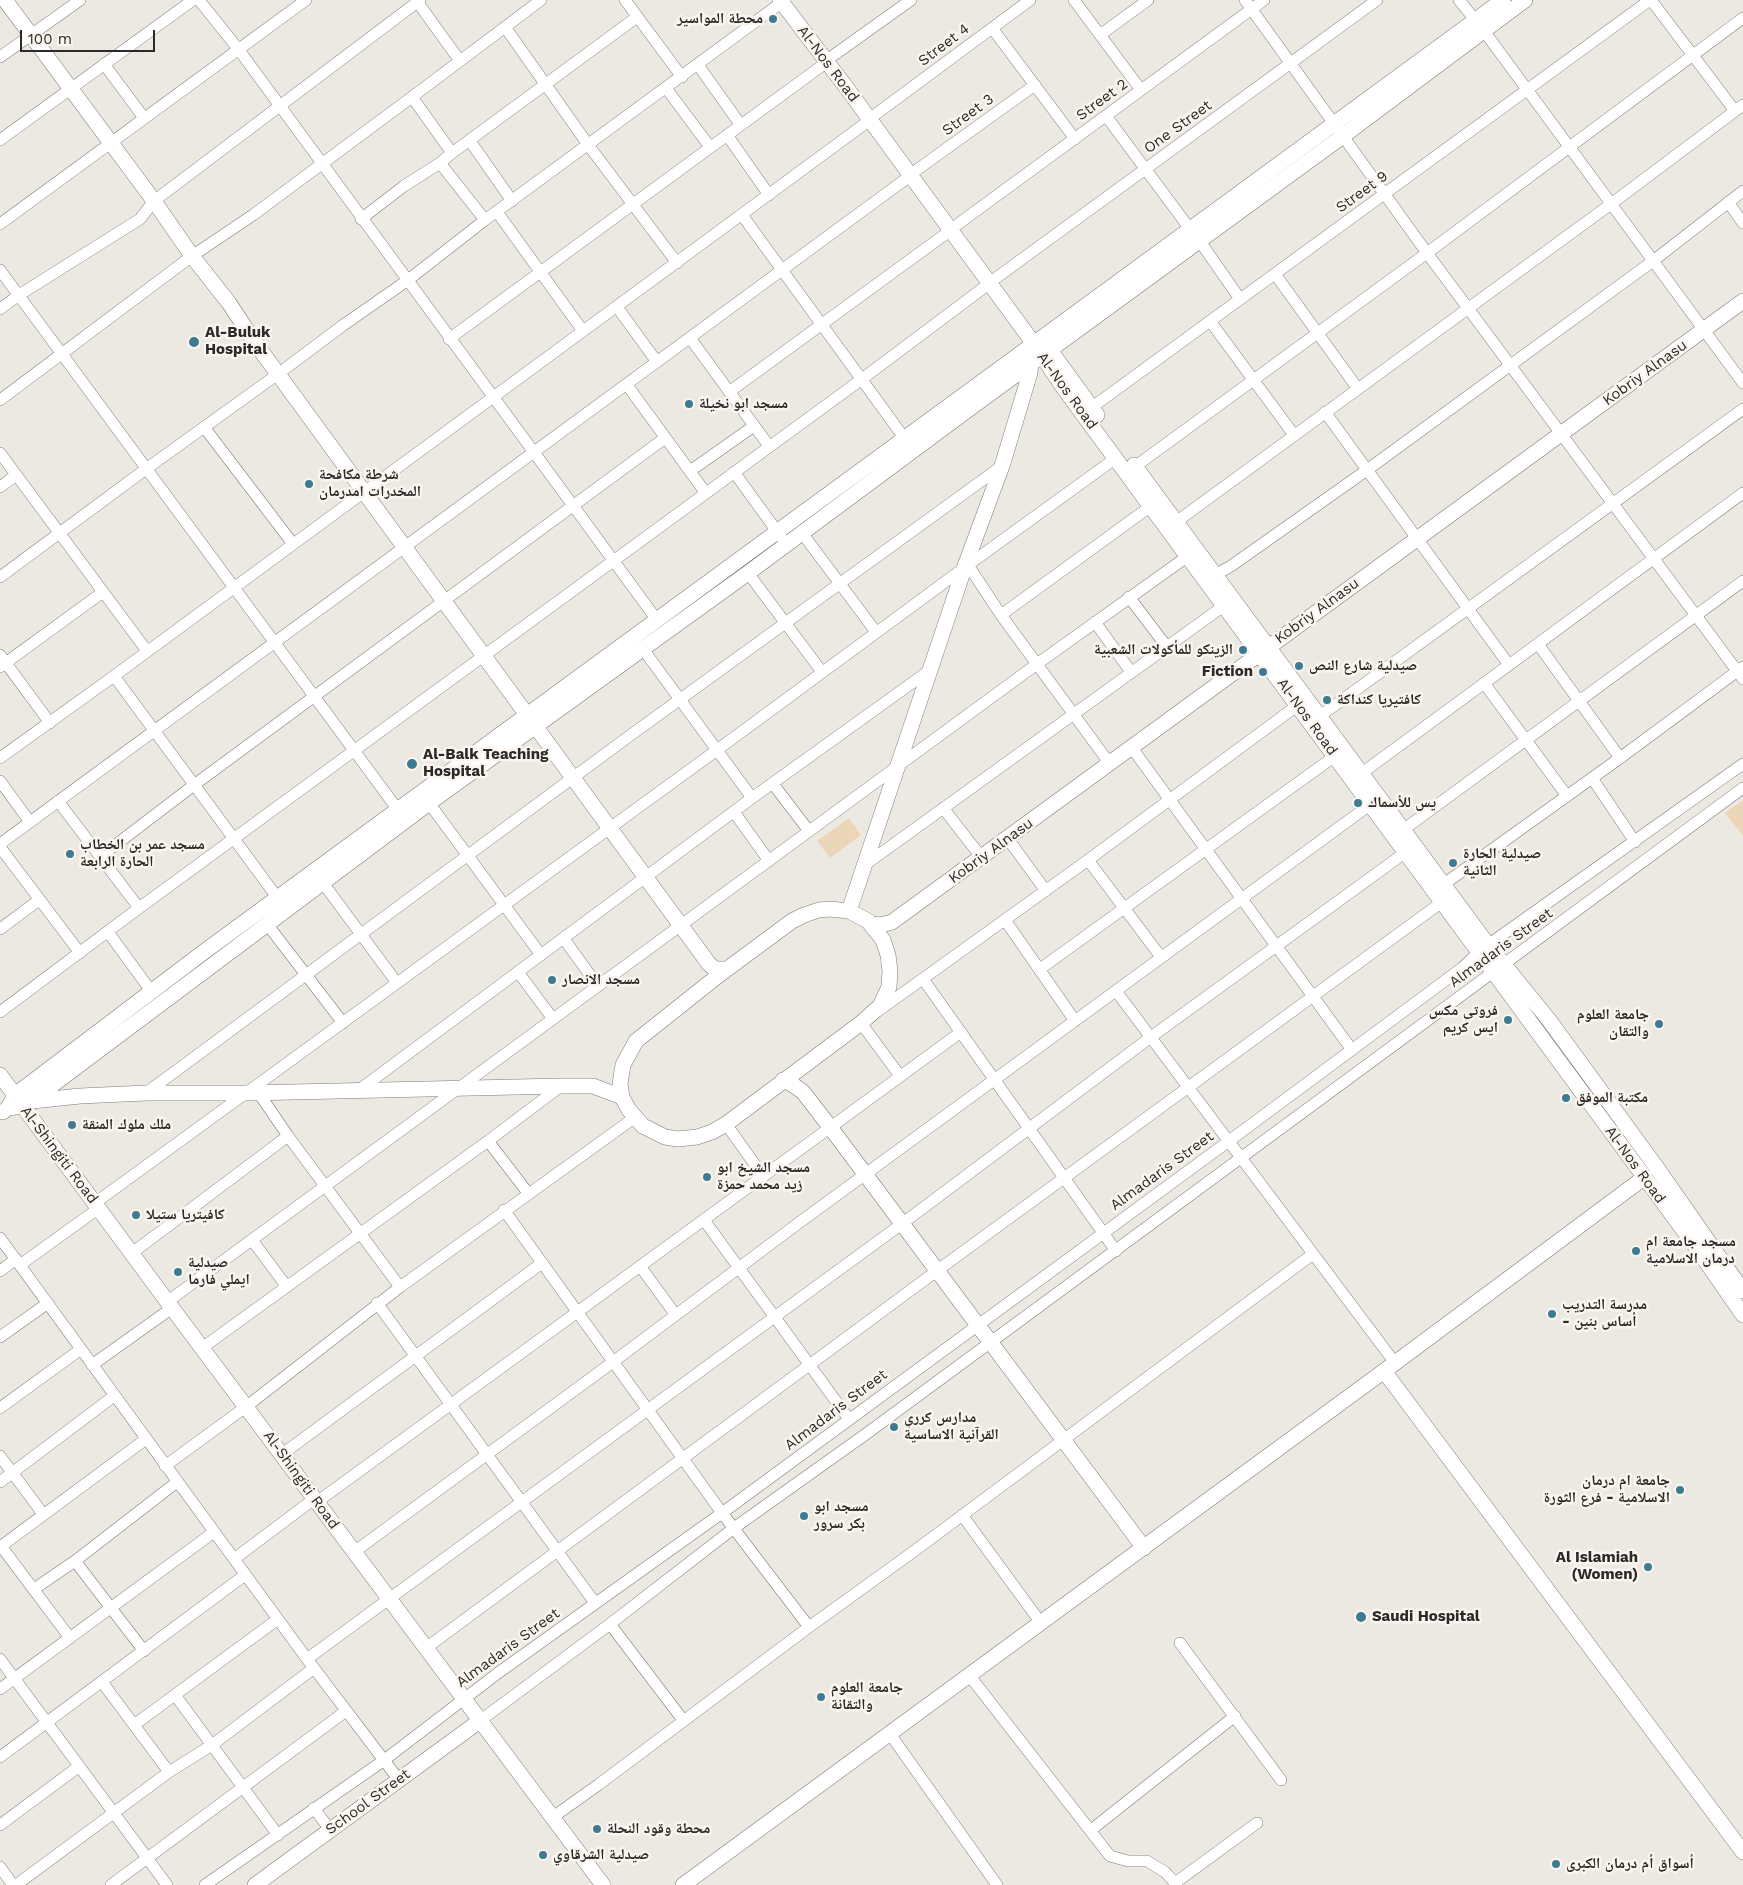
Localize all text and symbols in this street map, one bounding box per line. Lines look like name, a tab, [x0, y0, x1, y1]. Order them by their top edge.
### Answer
place label: محطة المواسير	[677, 10, 763, 28]
marker: محطة المواسير	[767, 13, 779, 25]
scale bar	[22, 20, 158, 52]
street label: Street 4	[915, 20, 973, 70]
street label: Al-Nos Road	[793, 22, 863, 106]
text: 100 m	[28, 30, 72, 48]
street label: Street 2	[1073, 75, 1131, 125]
street label: Street 3	[939, 90, 997, 140]
street label: One Street	[1141, 96, 1215, 158]
street label: Street 9	[1333, 167, 1391, 217]
place label: Al-Buluk Hospital	[205, 324, 270, 359]
marker: Al-Buluk Hospital	[187, 335, 201, 349]
street label: Kobriy Alnasu	[1599, 336, 1691, 410]
street label: Al-Nos Road	[1033, 349, 1101, 433]
place label: مسجد ابو نخيلة	[699, 395, 788, 413]
marker: مسجد ابو نخيلة	[683, 398, 695, 410]
place label: شرطة مكافحة المخدرات امدرمان	[319, 466, 421, 501]
marker: شرطة مكافحة المخدرات امدرمان	[303, 478, 315, 490]
street label: Kobriy Alnasu	[1271, 574, 1363, 648]
place label: الزينكو للمأكولات الشعبية	[1094, 641, 1233, 659]
marker: الزينكو للمأكولات الشعبية	[1237, 644, 1249, 656]
place label: صيدلية شارع النص	[1309, 657, 1417, 675]
marker: صيدلية شارع النص	[1293, 660, 1305, 672]
place label: Fiction	[1202, 663, 1253, 681]
marker: Fiction	[1257, 666, 1269, 678]
street label: Al-Nos Road	[1273, 675, 1341, 759]
place label: كافتيريا كنداكة	[1337, 691, 1421, 709]
marker: كافتيريا كنداكة	[1321, 694, 1333, 706]
place label: Al-Balk Teaching Hospital	[423, 746, 548, 781]
marker: Al-Balk Teaching Hospital	[405, 757, 419, 771]
place label: يس للأسماك	[1368, 794, 1436, 812]
marker: يس للأسماك	[1352, 797, 1364, 809]
street label: Kobriy Alnasu	[945, 814, 1037, 888]
place label: مسجد عمر بن الخطاب الحارة الرابعة	[80, 836, 205, 871]
place label: صيدلية الحارة الثانية	[1463, 845, 1541, 880]
marker: مسجد عمر بن الخطاب الحارة الرابعة	[64, 848, 76, 860]
marker: صيدلية الحارة الثانية	[1447, 857, 1459, 869]
street label: Almadaris Street	[1446, 904, 1556, 992]
place label: مسجد الانصار	[562, 971, 640, 989]
marker: مسجد الانصار	[546, 974, 558, 986]
place label: فروتي مكس ايس كريم	[1429, 1002, 1498, 1037]
place label: جامعة العلوم والتقان	[1577, 1006, 1649, 1041]
marker: فروتي مكس ايس كريم	[1502, 1014, 1514, 1026]
marker: جامعة العلوم والتقان	[1653, 1018, 1665, 1030]
place label: مكتبة الموفق	[1576, 1089, 1648, 1107]
marker: مكتبة الموفق	[1560, 1092, 1572, 1104]
street label: Al-Shingiti Road	[17, 1103, 101, 1207]
place label: ملك ملوك المنقة	[82, 1116, 171, 1134]
marker: ملك ملوك المنقة	[66, 1119, 78, 1131]
street label: Al-Nos Road	[1601, 1123, 1669, 1207]
street label: Almadaris Street	[1107, 1127, 1217, 1215]
place label: مسجد الشيخ ابو زيد محمد حمزة	[717, 1159, 810, 1194]
marker: مسجد الشيخ ابو زيد محمد حمزة	[701, 1171, 713, 1183]
place label: كافيتريا ستيلا	[146, 1206, 225, 1224]
marker: كافيتريا ستيلا	[130, 1209, 142, 1221]
place label: مسجد جامعة ام درمان الاسلامية	[1646, 1233, 1736, 1268]
marker: مسجد جامعة ام درمان الاسلامية	[1630, 1245, 1642, 1257]
place label: صيدلية ايملي فارما	[188, 1254, 250, 1289]
marker: صيدلية ايملي فارما	[172, 1266, 184, 1278]
place label: مدرسة التدريب - أساس بنين	[1562, 1296, 1647, 1331]
marker: مدرسة التدريب - أساس بنين	[1546, 1308, 1558, 1320]
street label: Almadaris Street	[781, 1366, 891, 1454]
place label: مدارس كرري القرآنية الاساسية	[904, 1409, 999, 1444]
marker: مدارس كرري القرآنية الاساسية	[888, 1421, 900, 1433]
street label: Al-Shingiti Road	[259, 1427, 343, 1533]
place label: جامعة ام درمان الاسلامية - فرع الثورة	[1544, 1472, 1670, 1507]
marker: جامعة ام درمان الاسلامية - فرع الثورة	[1674, 1484, 1686, 1496]
place label: مسجد ابو بكر سرور	[814, 1498, 869, 1533]
marker: مسجد ابو بكر سرور	[798, 1510, 810, 1522]
place label: Al Islamiah (Women)	[1556, 1549, 1638, 1584]
marker: Al Islamiah (Women)	[1642, 1561, 1654, 1573]
street label: Almadaris Street	[453, 1604, 563, 1692]
place label: Saudi Hospital	[1372, 1608, 1480, 1626]
marker: Saudi Hospital	[1354, 1610, 1368, 1624]
place label: جامعة العلوم والتقانة	[831, 1679, 903, 1714]
marker: جامعة العلوم والتقانة	[815, 1691, 827, 1703]
street label: School Street	[322, 1765, 414, 1839]
place label: محطة وقود النحلة	[607, 1820, 710, 1838]
marker: محطة وقود النحلة	[591, 1823, 603, 1835]
place label: صيدلية الشرقاوي	[553, 1846, 649, 1864]
marker: صيدلية الشرقاوي	[537, 1849, 549, 1861]
place label: أسواق أم درمان الكبرى	[1566, 1855, 1694, 1873]
marker: أسواق أم درمان الكبرى	[1550, 1858, 1562, 1870]

